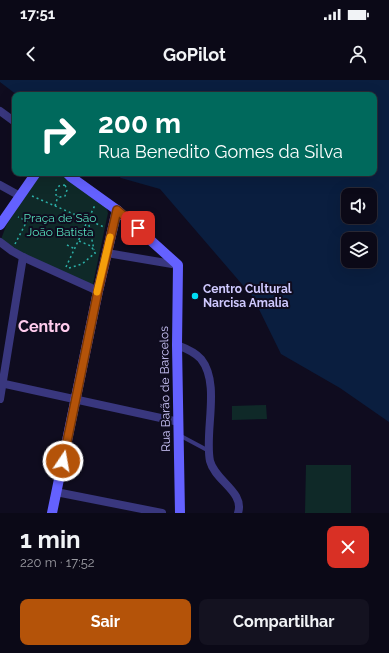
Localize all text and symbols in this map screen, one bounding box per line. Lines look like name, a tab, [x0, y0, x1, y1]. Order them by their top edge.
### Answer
text: 17:51	[20, 5, 55, 23]
icon: back	[20, 43, 42, 65]
icon: person	[347, 43, 369, 65]
text: GoPilot	[163, 44, 226, 65]
text: 200 m	[98, 107, 181, 140]
icon: right	[32, 108, 84, 160]
text: Rua Benedito Gomes da Silva	[98, 141, 343, 162]
map controls	[341, 188, 377, 268]
button: sound	[341, 188, 377, 224]
park label: Praça de São João Batista	[24, 211, 96, 239]
pin	[121, 211, 155, 245]
icon: arrive	[127, 217, 149, 239]
button: layers	[341, 232, 377, 268]
place label: Centro Cultural Narcisa Amalia	[203, 282, 292, 310]
marker: Centro Cultural Narcisa Amalia	[190, 291, 200, 301]
district label: Centro	[18, 317, 70, 336]
street label: Rua Barão de Barcelos	[157, 326, 173, 452]
position arrow	[42, 440, 84, 482]
text: 1 min	[20, 525, 81, 554]
button: close	[327, 526, 369, 568]
text: 220 m · 17:52	[20, 555, 95, 570]
button: Sair	[20, 599, 191, 645]
button: Compartilhar	[199, 599, 369, 645]

